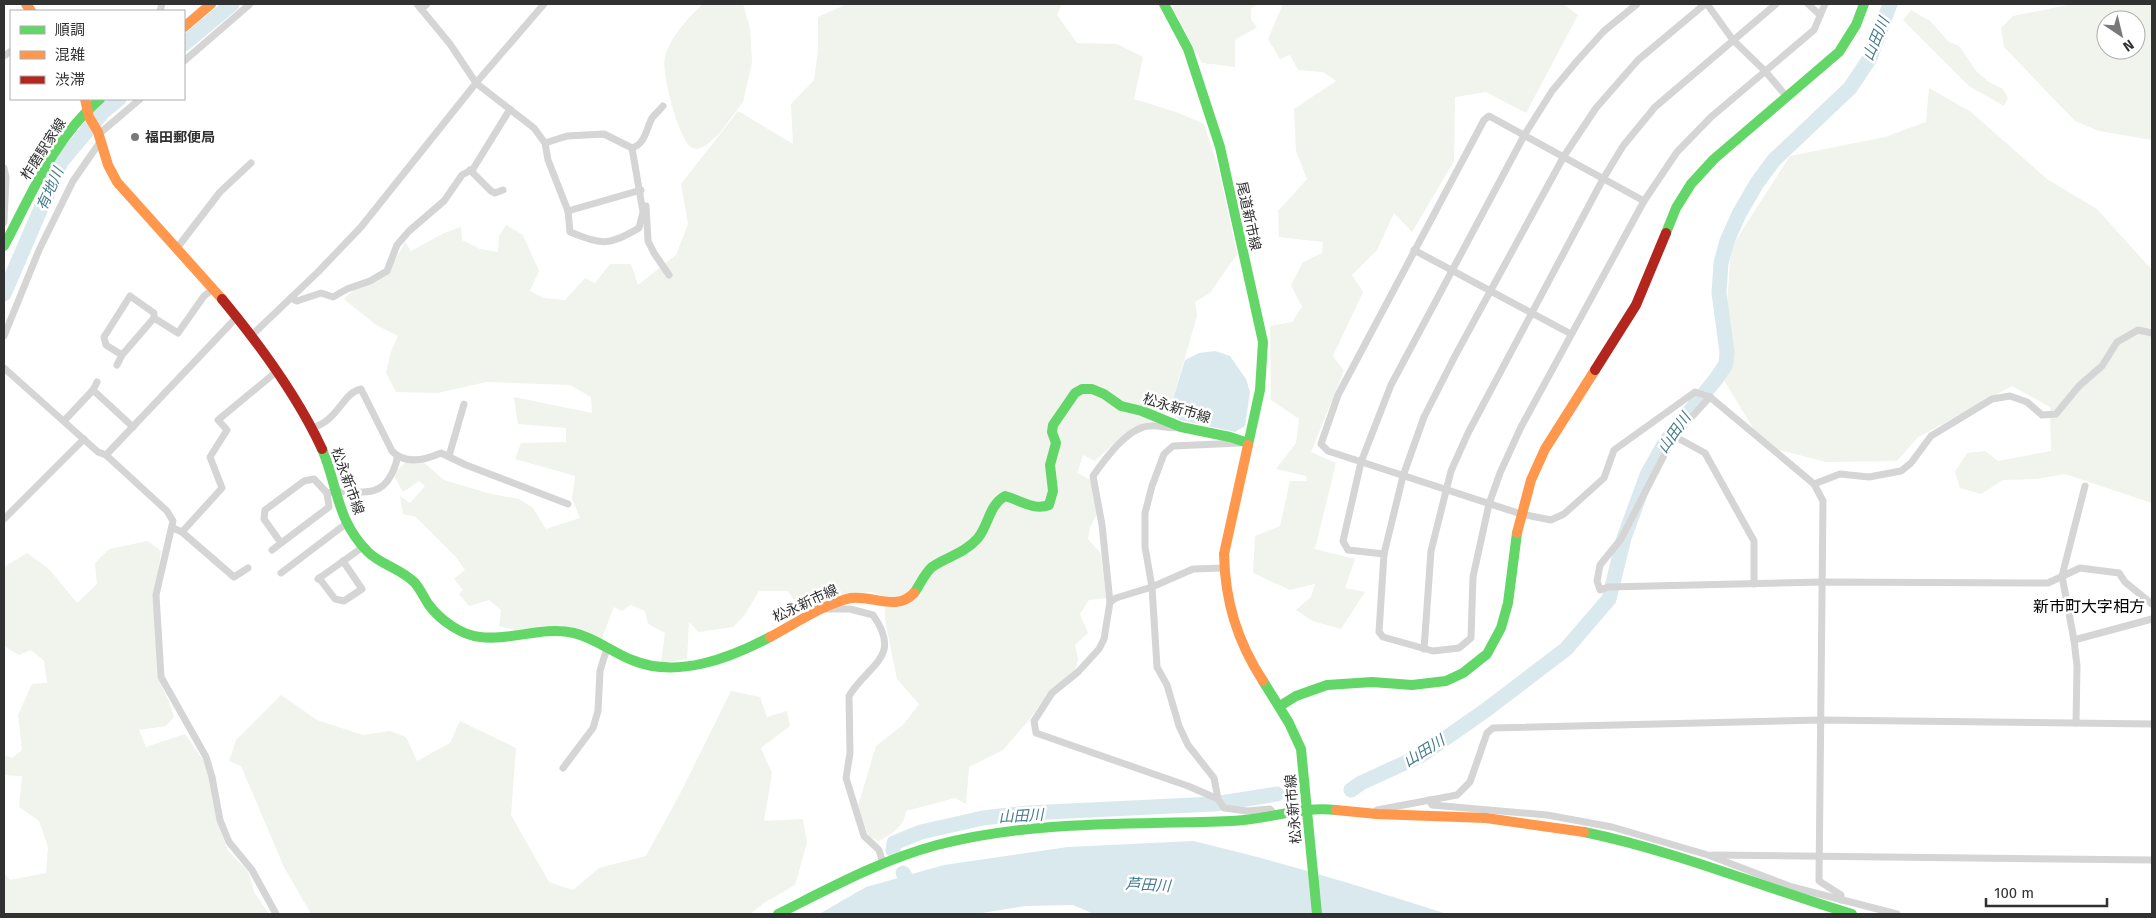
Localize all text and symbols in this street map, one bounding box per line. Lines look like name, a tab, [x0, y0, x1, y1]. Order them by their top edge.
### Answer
legend	[10, 10, 185, 100]
north arrow	[2096, 10, 2146, 60]
water label: 山田川	[1859, 13, 1894, 63]
text: 順調	[55, 21, 85, 39]
text: N	[2119, 36, 2137, 55]
text: 混雑	[55, 46, 85, 64]
text: 渋滞	[55, 71, 85, 89]
street label: 柞磨駅家線	[17, 115, 70, 183]
place label: 福田郵便局	[145, 129, 215, 146]
marker: 福田郵便局	[129, 131, 141, 143]
water label: 有地川	[33, 163, 68, 213]
street label: 尾道新市線	[1233, 180, 1264, 252]
street label: 松永新市線	[1141, 390, 1213, 427]
water label: 山田川	[1654, 408, 1695, 457]
street label: 松永新市線	[328, 445, 367, 517]
street label: 松永新市線	[770, 581, 841, 626]
district label: 新市町大字相方	[2033, 597, 2145, 616]
water label: 山田川	[1400, 730, 1450, 771]
street label: 松永新市線	[1282, 773, 1305, 845]
water label: 山田川	[998, 806, 1046, 826]
water label: 芦田川	[1125, 875, 1173, 895]
scale bar	[1986, 876, 2107, 908]
text: 100 m	[1994, 884, 2034, 902]

